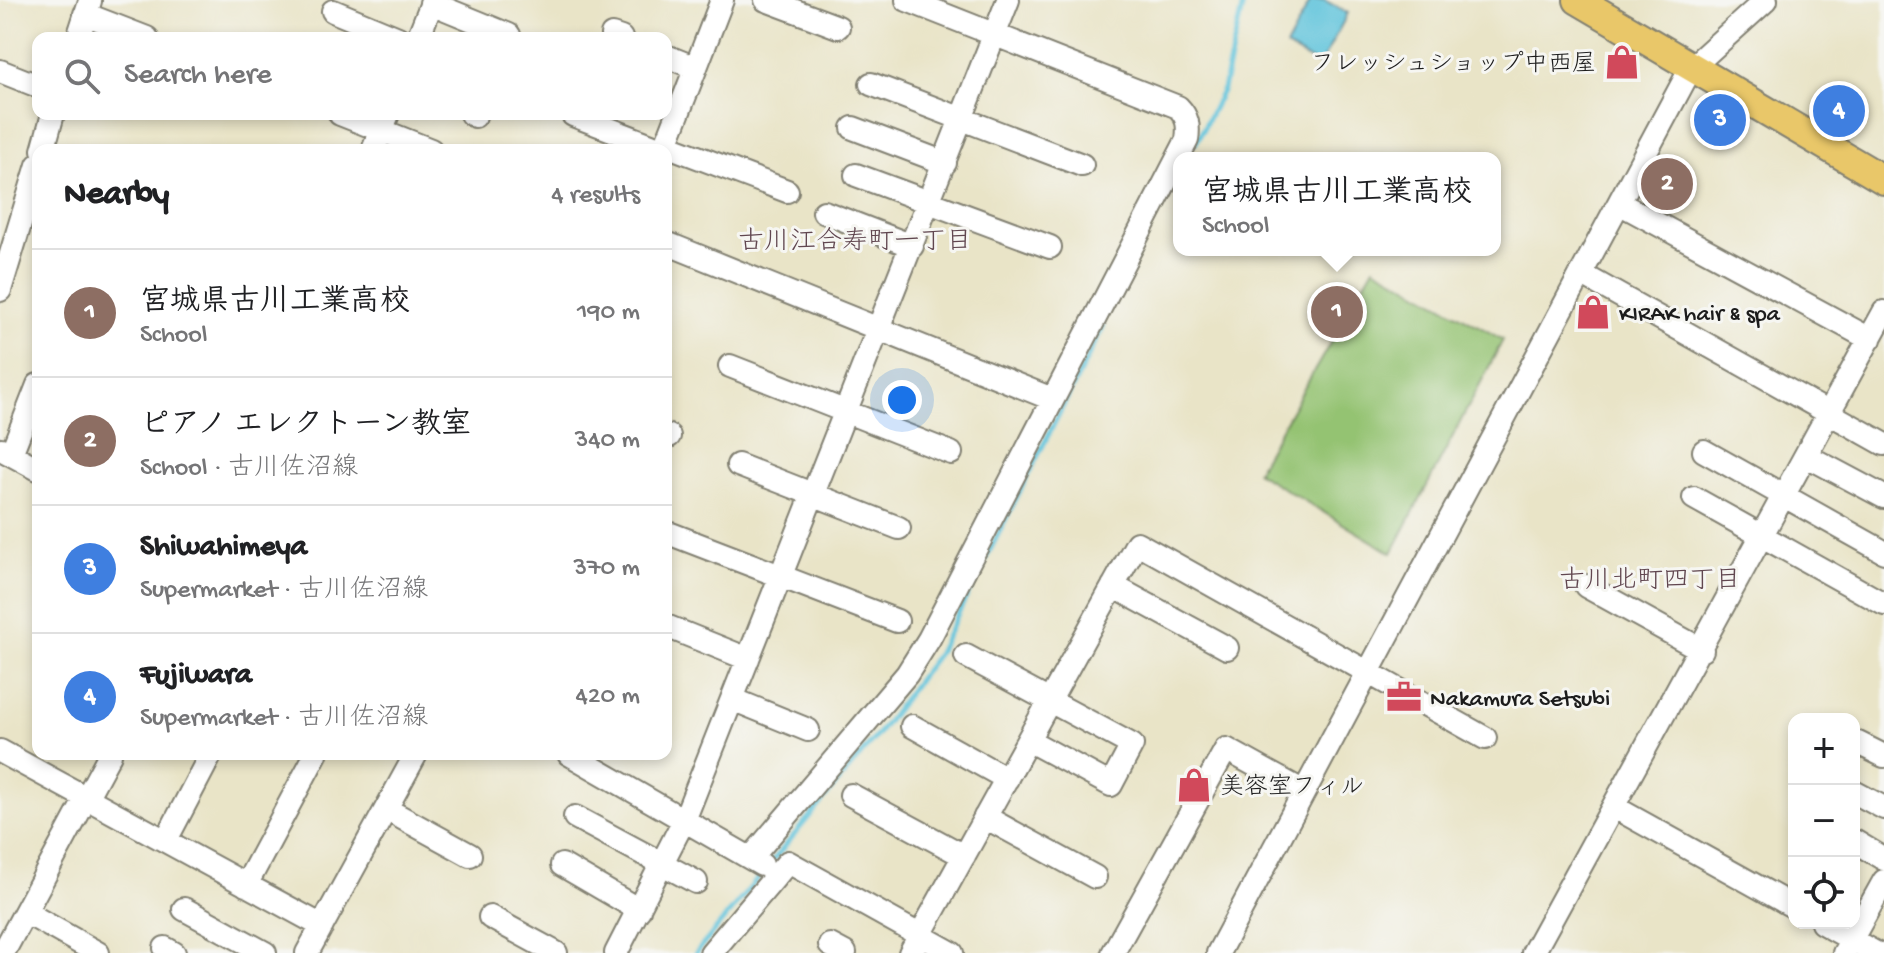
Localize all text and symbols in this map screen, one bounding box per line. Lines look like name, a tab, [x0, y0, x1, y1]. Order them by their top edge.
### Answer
search box	[32, 32, 672, 120]
shop icon: フレッシュショップ中西屋	[1603, 43, 1641, 81]
place label: フレッシュショップ中西屋	[1310, 50, 1596, 80]
icon: search	[60, 54, 104, 98]
text: Search here	[124, 59, 272, 94]
pin: 4	[1813, 81, 1865, 141]
pin: 3	[1694, 90, 1746, 150]
popup	[1173, 152, 1501, 256]
pin: 2	[1641, 154, 1693, 214]
text: Nearby	[64, 176, 169, 216]
text: 宮城県古川工業高校	[1202, 177, 1472, 212]
text: 4 results	[551, 181, 640, 212]
text: School	[1202, 212, 1270, 243]
district label: 古川江合寿町一丁目	[738, 227, 972, 259]
pin: 1	[1311, 282, 1363, 342]
text: 宮城県古川工業高校	[140, 286, 410, 321]
shop icon: KIRAK hair & spa	[1574, 293, 1612, 331]
text: 1	[85, 298, 95, 329]
text: 190 m	[577, 298, 640, 329]
place label: KIRAK hair & spa	[1619, 301, 1781, 330]
text: School	[140, 321, 208, 352]
your location	[882, 380, 922, 420]
text: ピアノ エレクトーン教室	[140, 409, 471, 444]
text: 2	[84, 426, 96, 457]
text: 340 m	[575, 426, 640, 457]
text: School · 古川佐沼線	[140, 454, 358, 485]
text: Shiwahimeya	[140, 531, 307, 566]
text: 3	[83, 554, 97, 585]
text: 370 m	[574, 554, 640, 585]
district label: 古川北町四丁目	[1559, 566, 1741, 598]
text: Supermarket · 古川佐沼線	[140, 576, 428, 607]
text: Fujiwara	[140, 659, 252, 694]
office icon: Nakamura Setsubi	[1385, 678, 1423, 716]
text: 4	[84, 682, 96, 713]
text: 420 m	[576, 682, 640, 713]
place label: Nakamura Setsubi	[1430, 686, 1610, 715]
text: Supermarket · 古川佐沼線	[140, 704, 428, 735]
map controls	[1788, 713, 1860, 929]
button: +	[1788, 713, 1860, 785]
shop icon: 美容室フィル	[1175, 766, 1213, 804]
place label: 美容室フィル	[1220, 773, 1364, 803]
button: −	[1788, 785, 1860, 857]
button: locate	[1788, 857, 1860, 929]

